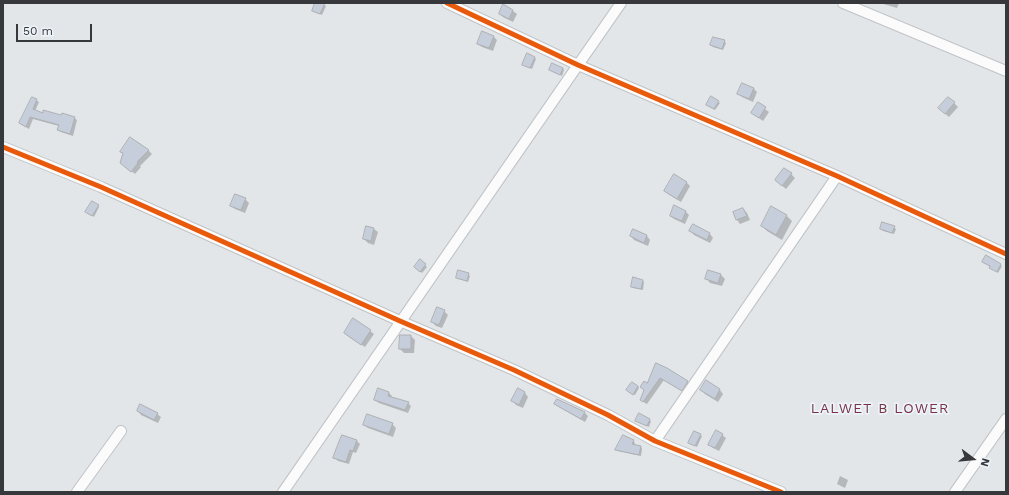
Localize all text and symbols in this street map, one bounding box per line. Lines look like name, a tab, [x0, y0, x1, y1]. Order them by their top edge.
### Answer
scale bar	[18, 16, 94, 42]
text: 50 m	[23, 24, 53, 38]
district label: LALWET B LOWER	[811, 401, 949, 417]
north arrow	[953, 439, 993, 479]
text: N	[978, 457, 992, 468]

